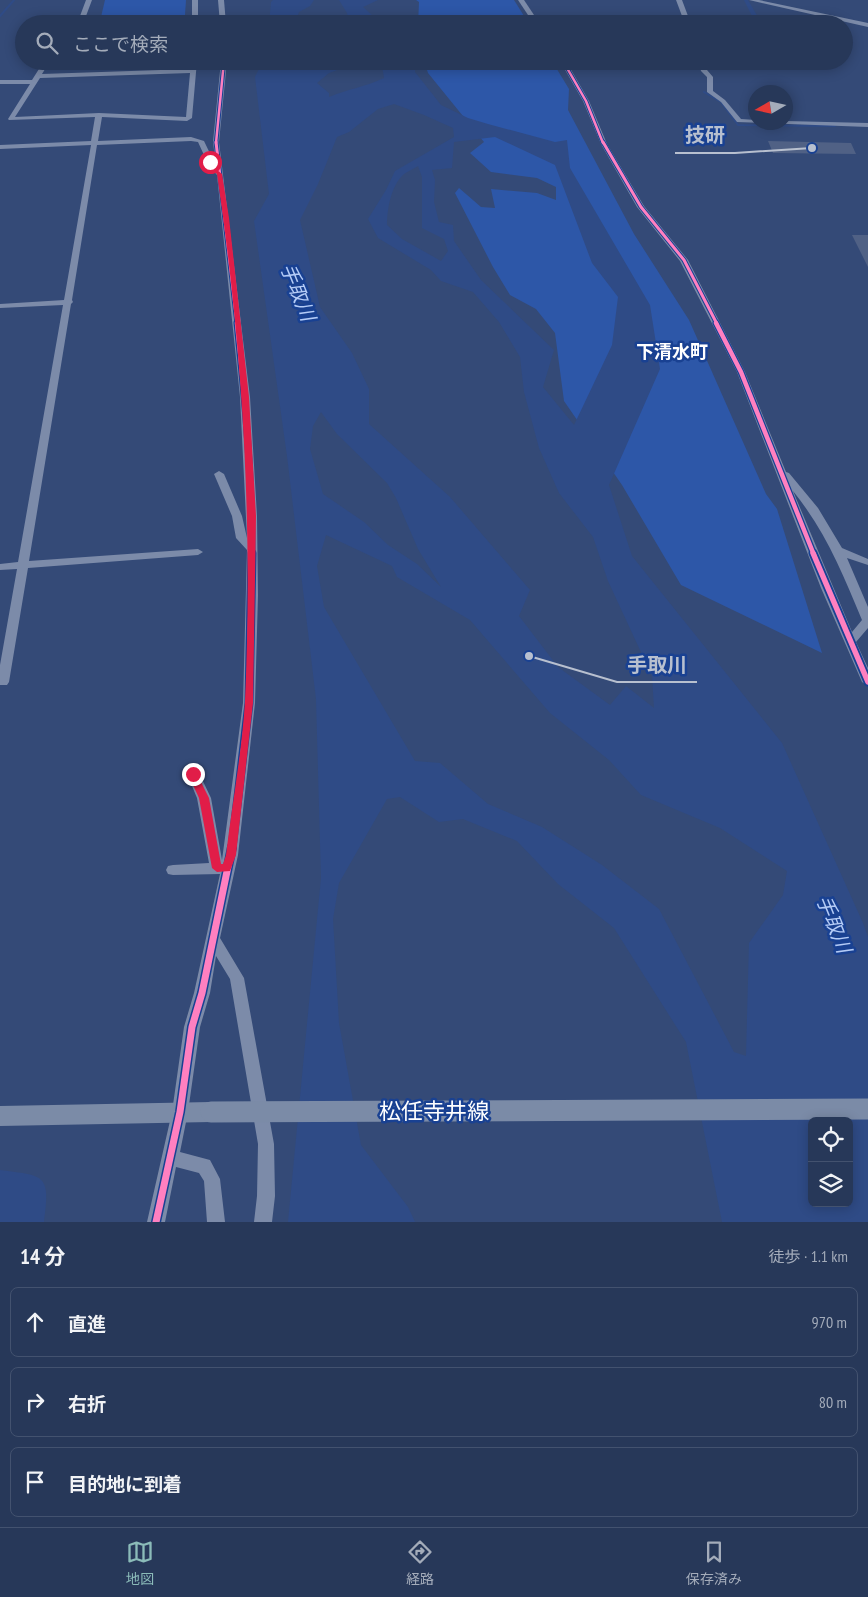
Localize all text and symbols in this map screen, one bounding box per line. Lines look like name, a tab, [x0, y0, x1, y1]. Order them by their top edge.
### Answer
search box	[15, 15, 853, 70]
icon: search	[33, 29, 61, 57]
text: ここで検索	[73, 32, 168, 56]
north arrow	[748, 85, 793, 130]
callout: 技研	[675, 118, 735, 153]
text: 技研	[685, 122, 725, 148]
route start	[199, 151, 222, 174]
water label: 手取川	[275, 259, 322, 327]
district label: 下清水町	[636, 340, 708, 363]
callout: 手取川	[617, 647, 697, 682]
text: 手取川	[627, 652, 687, 678]
route end	[182, 763, 205, 786]
water label: 手取川	[811, 891, 858, 959]
street label: 松任寺井線	[379, 1097, 489, 1125]
map controls	[808, 1117, 853, 1207]
button: locate	[808, 1117, 853, 1162]
button: layers	[808, 1162, 853, 1207]
text: 14 分	[20, 1243, 65, 1270]
text: 徒歩 · 1.1 km	[769, 1246, 848, 1266]
icon: ahead	[21, 1308, 49, 1336]
text: 直進	[68, 1312, 106, 1336]
text: 970 m	[812, 1312, 847, 1332]
icon: right	[21, 1388, 49, 1416]
text: 右折	[68, 1392, 106, 1416]
text: 80 m	[819, 1392, 847, 1412]
icon: arrive	[21, 1468, 49, 1496]
text: 目的地に到着	[68, 1472, 182, 1496]
tab: 地図	[126, 1538, 154, 1588]
tab: 経路	[406, 1538, 434, 1588]
tab: 保存済み	[686, 1538, 742, 1588]

